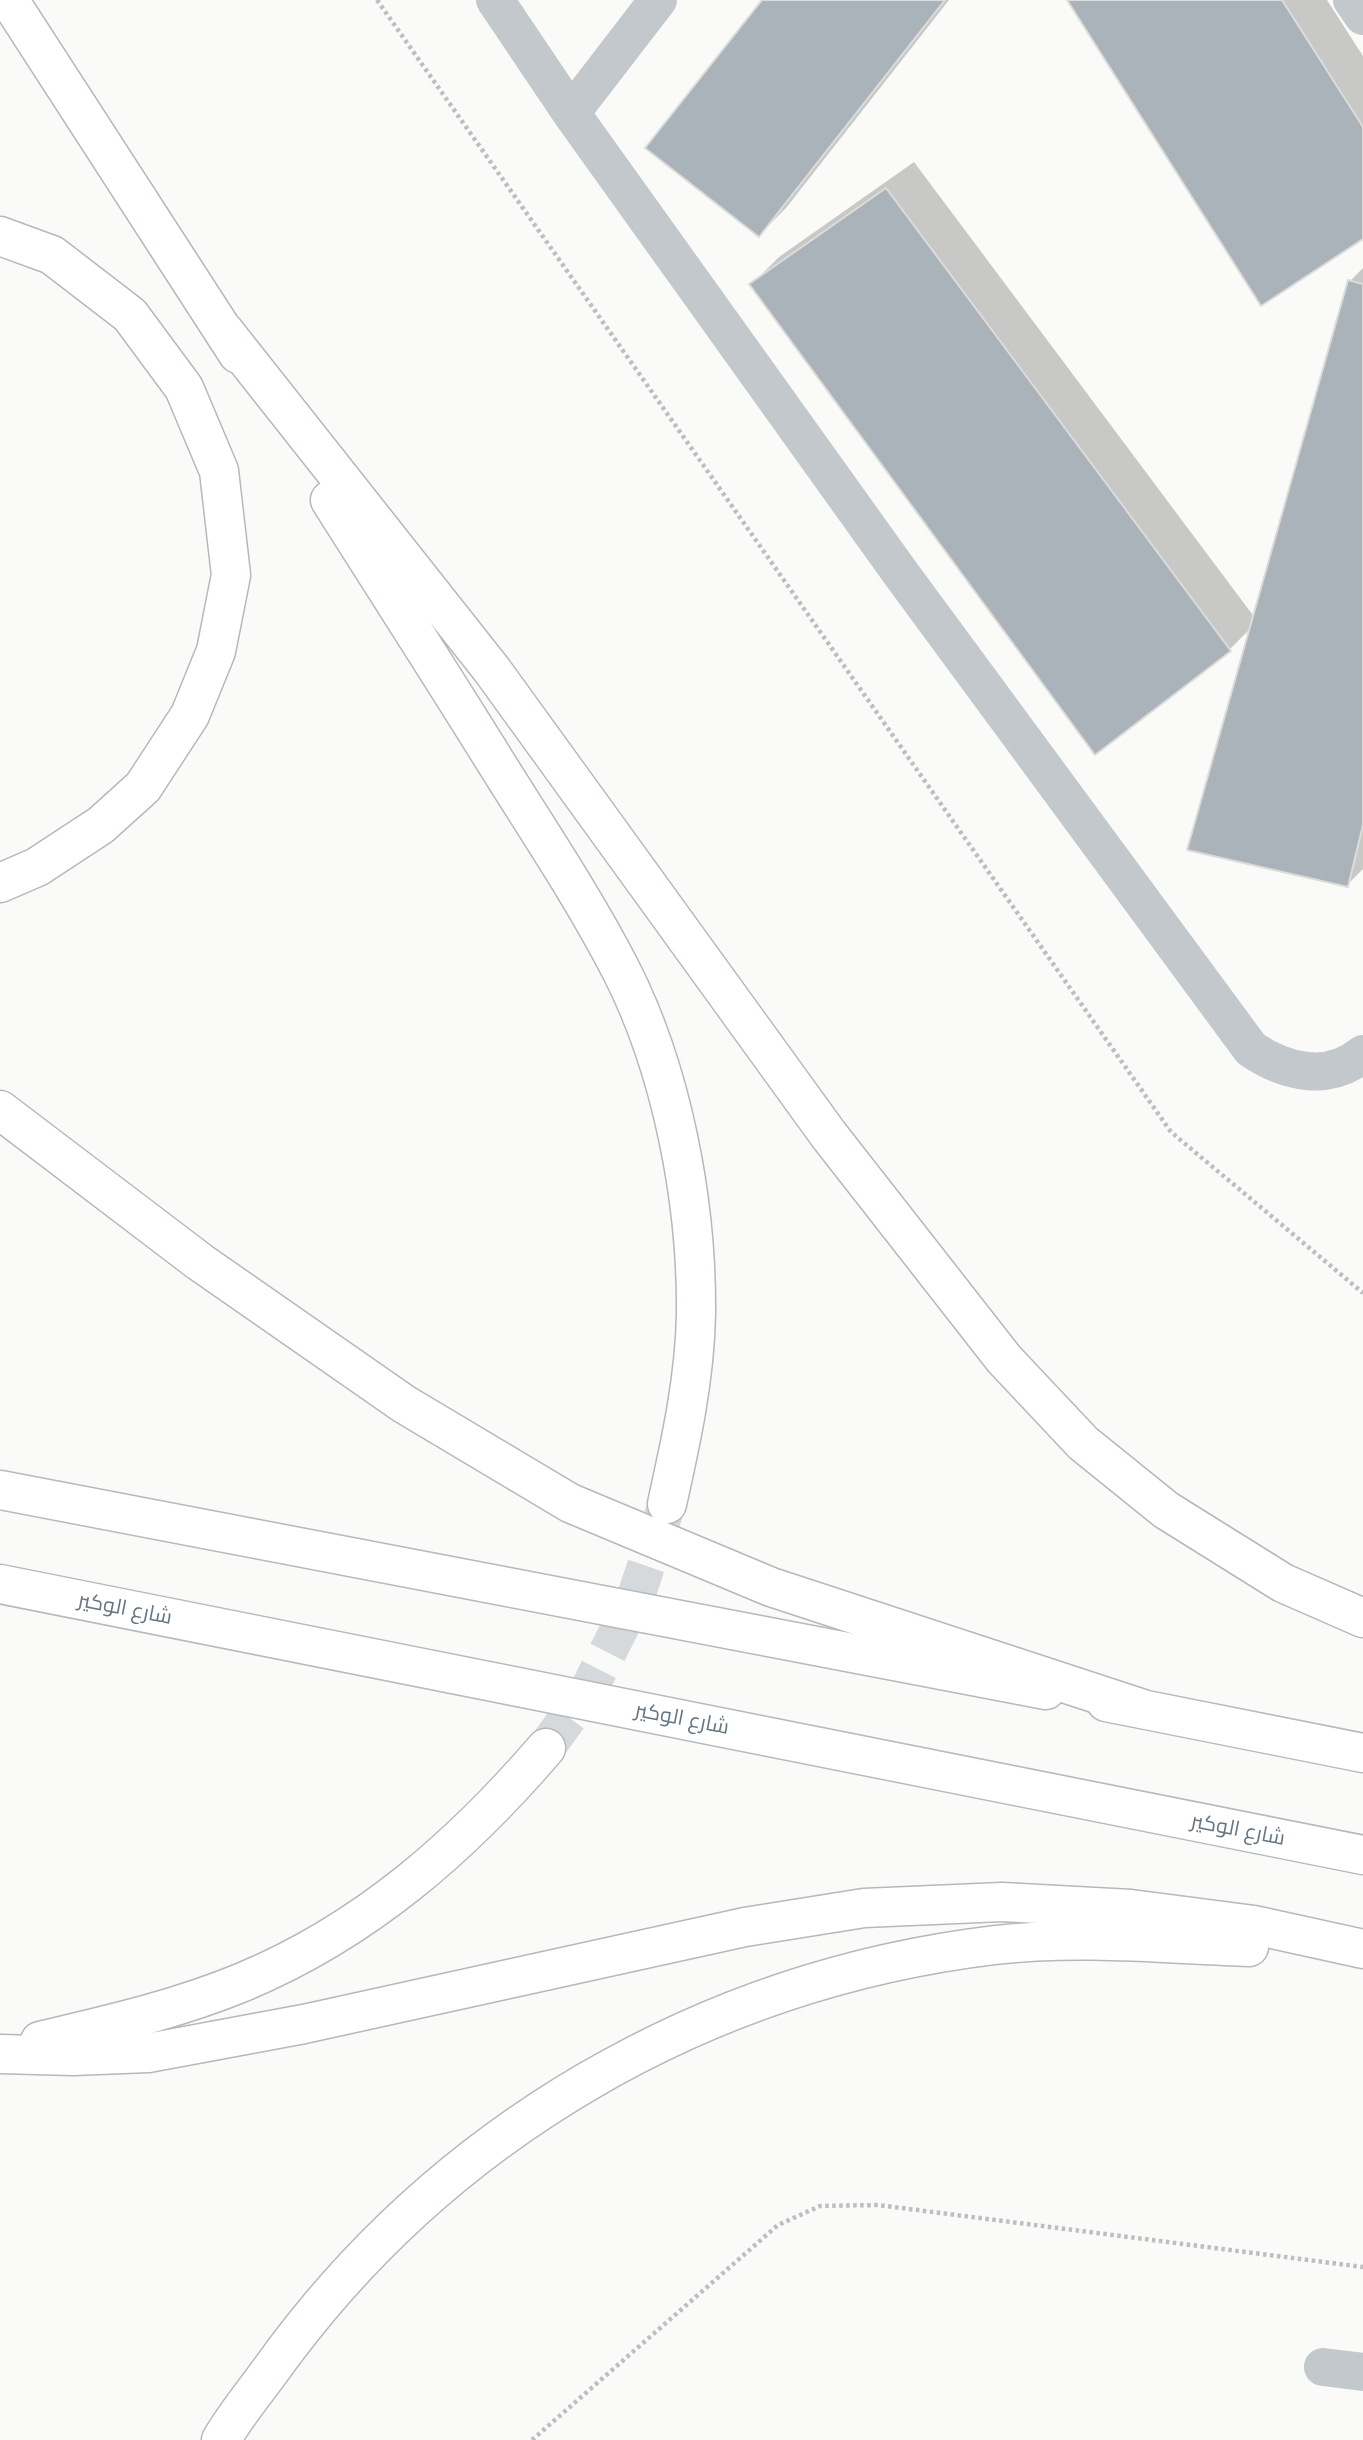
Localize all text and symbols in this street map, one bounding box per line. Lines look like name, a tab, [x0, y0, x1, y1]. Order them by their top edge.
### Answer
street label: شارع الوكير	[76, 1588, 174, 1630]
street label: شارع الوكير	[633, 1698, 731, 1740]
street label: شارع الوكير	[1189, 1809, 1287, 1851]

